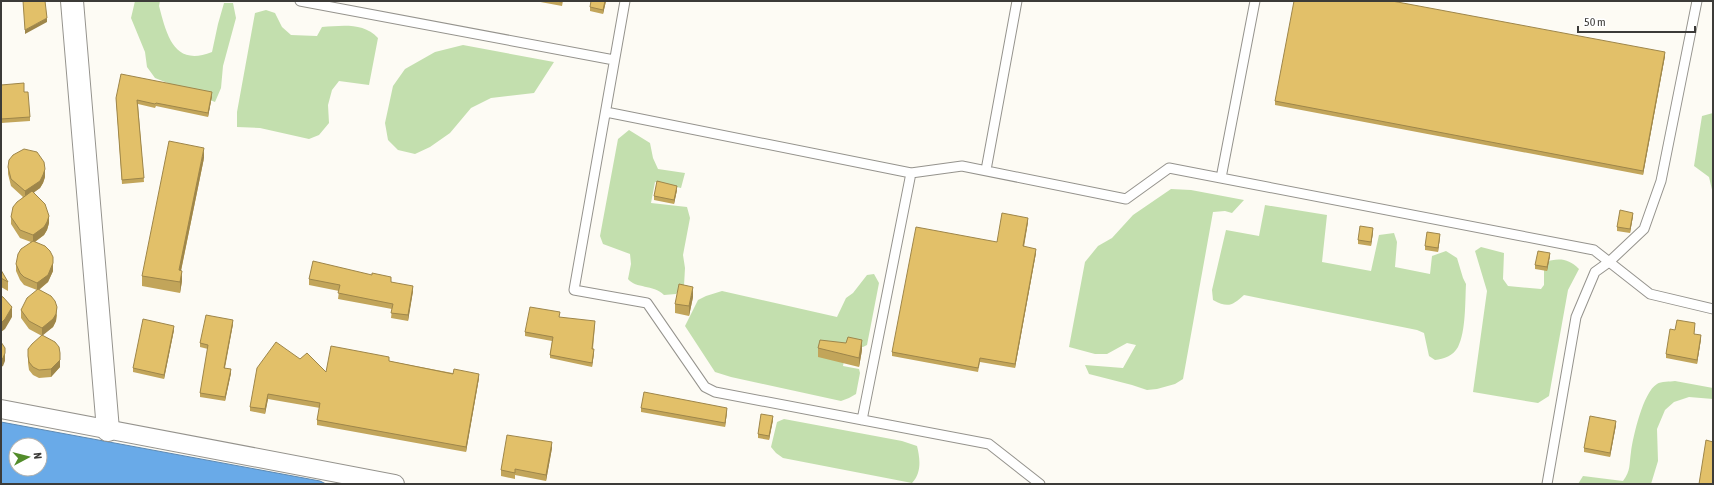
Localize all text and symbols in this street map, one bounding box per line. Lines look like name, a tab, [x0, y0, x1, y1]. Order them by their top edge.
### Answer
scale bar	[1578, 8, 1695, 34]
text: 50 m	[1584, 15, 1606, 29]
north arrow	[8, 437, 48, 477]
text: N	[32, 452, 44, 460]

